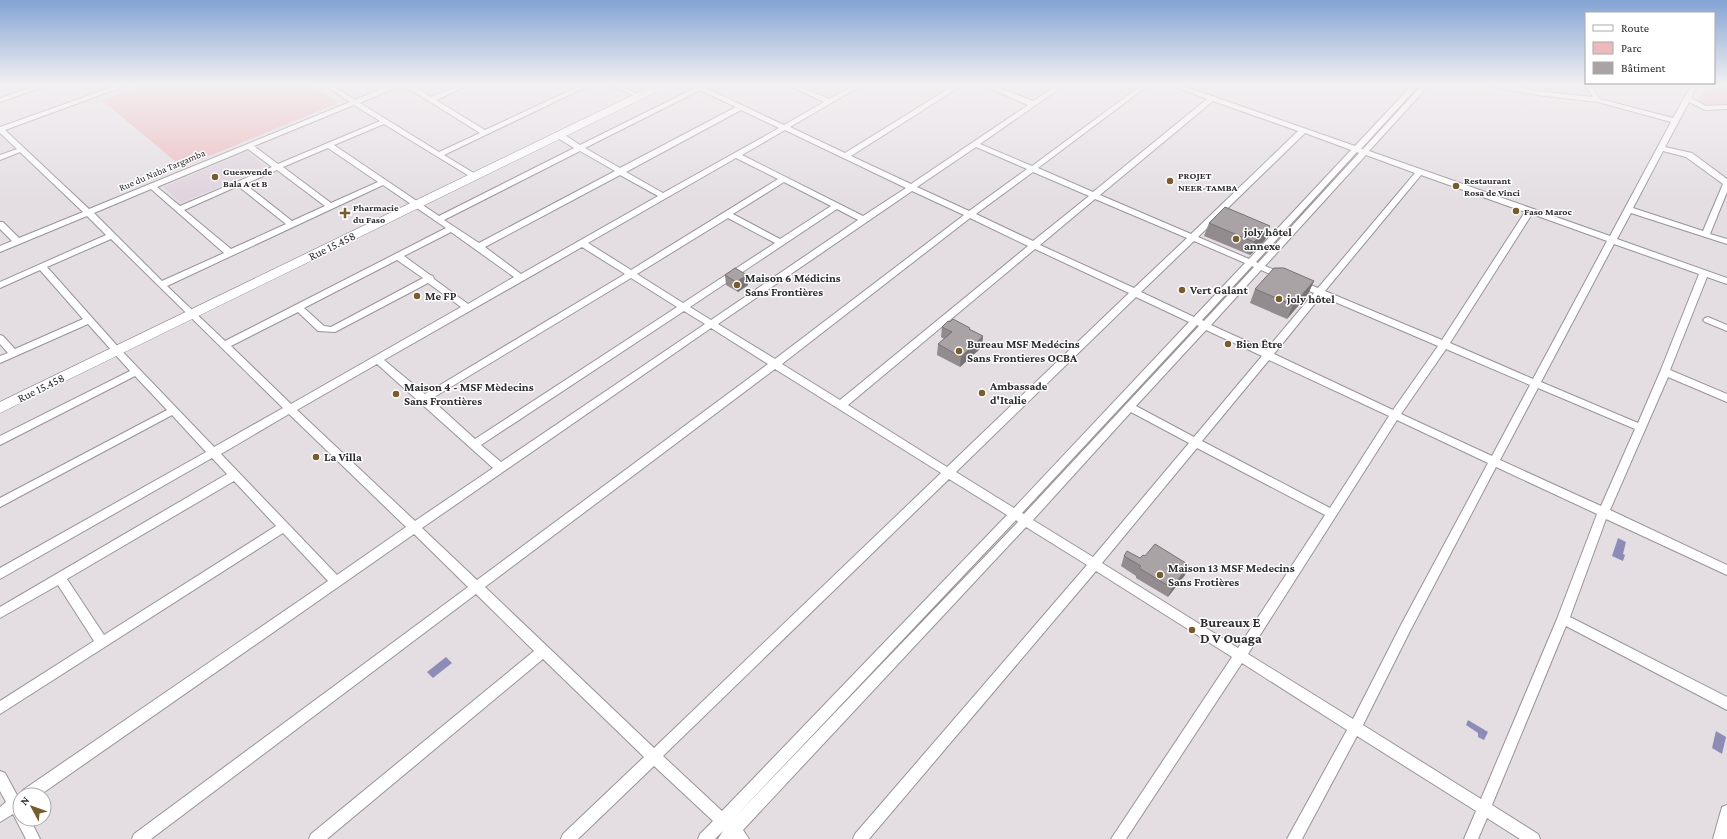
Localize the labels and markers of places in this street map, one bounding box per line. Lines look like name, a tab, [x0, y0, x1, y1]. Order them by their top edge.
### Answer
place label: Gueswende Bala A et B	[223, 166, 272, 189]
place label: PROJET NEER-TAMBA	[1178, 170, 1239, 193]
marker: Gueswende Bala A et B	[210, 172, 220, 182]
place label: Restaurant Rosa de Vinci	[1464, 175, 1520, 198]
marker: PROJET NEER-TAMBA	[1165, 176, 1175, 186]
marker: Restaurant Rosa de Vinci	[1451, 181, 1461, 191]
place label: Pharmacie du Faso	[353, 202, 399, 225]
marker: Faso Maroc	[1511, 206, 1521, 216]
place label: Faso Maroc	[1524, 206, 1573, 217]
marker: Pharmacie du Faso	[340, 208, 350, 218]
place label: joly hôtel annexe	[1243, 225, 1292, 253]
marker: joly hôtel annexe	[1231, 234, 1241, 244]
place label: Maison 6 Médicins Sans Frontières	[745, 271, 841, 299]
marker: Maison 6 Médicins Sans Frontières	[732, 280, 742, 290]
place label: Vert Galant	[1189, 283, 1248, 297]
marker: Vert Galant	[1177, 285, 1187, 295]
place label: Me FP	[425, 289, 457, 303]
marker: Me FP	[412, 291, 422, 301]
place label: joly hôtel	[1286, 292, 1335, 306]
marker: joly hôtel	[1274, 294, 1284, 304]
place label: Bureau MSF Medécins Sans Frontieres OCBA	[967, 337, 1080, 365]
place label: Bien Être	[1236, 337, 1283, 351]
marker: Bien Être	[1223, 339, 1233, 349]
marker: Bureau MSF Medécins Sans Frontieres OCBA	[954, 346, 964, 356]
place label: Ambassade d'Italie	[989, 379, 1048, 407]
place label: Maison 4 - MSF Mèdecins Sans Frontières	[404, 380, 534, 408]
marker: Ambassade d'Italie	[977, 388, 987, 398]
marker: Maison 4 - MSF Mèdecins Sans Frontières	[391, 389, 401, 399]
place label: La Villa	[324, 450, 362, 464]
marker: La Villa	[311, 452, 321, 462]
place label: Maison 13 MSF Medecins Sans Frotières	[1168, 561, 1295, 589]
marker: Maison 13 MSF Medecins Sans Frotières	[1155, 570, 1165, 580]
place label: Bureaux E D V Ouaga	[1200, 614, 1262, 646]
marker: Bureaux E D V Ouaga	[1187, 625, 1197, 635]

